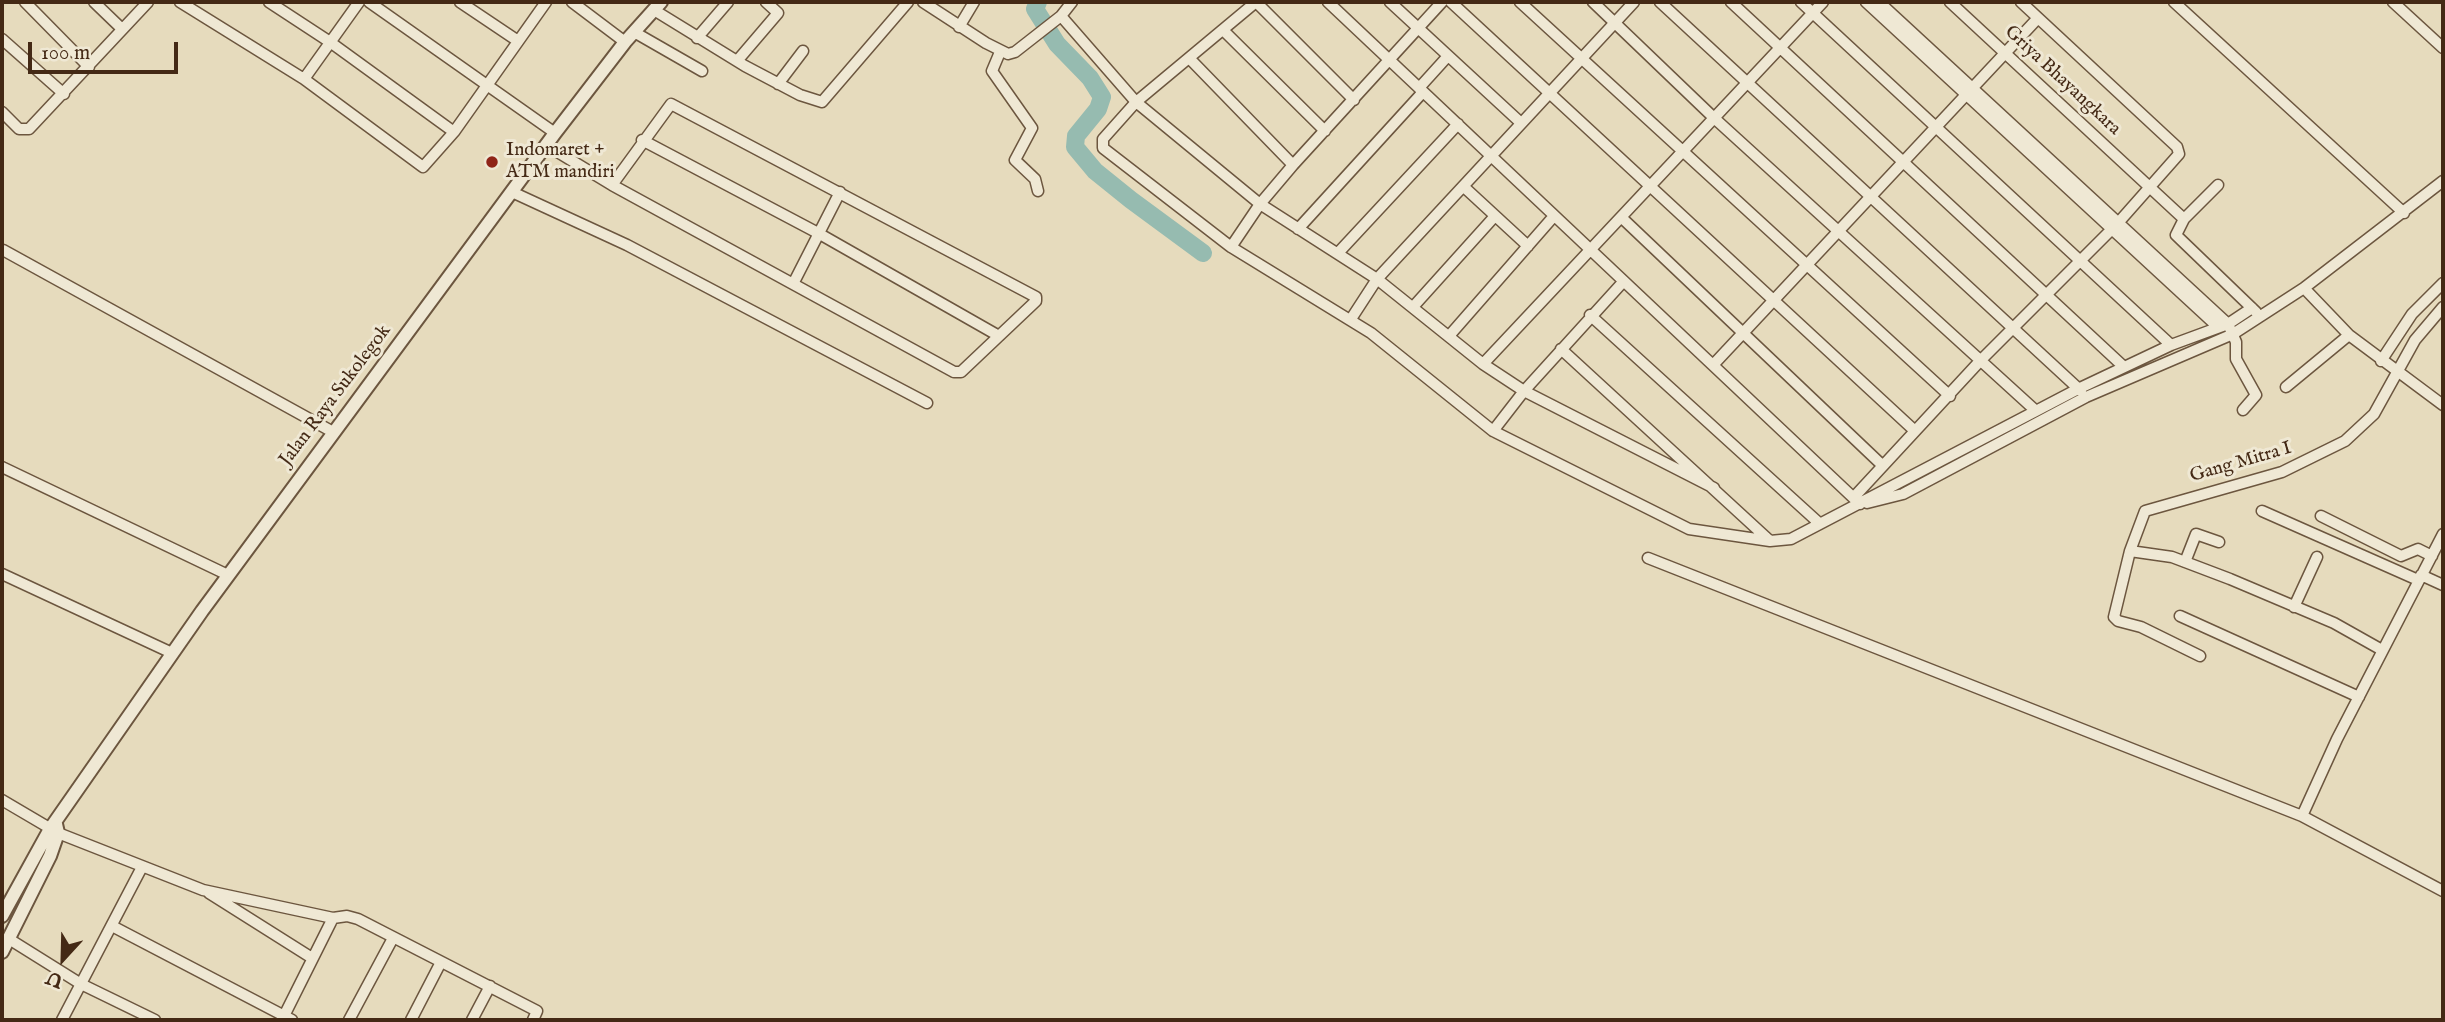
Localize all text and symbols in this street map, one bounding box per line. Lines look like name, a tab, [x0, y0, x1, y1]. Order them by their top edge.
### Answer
street label: Griya Bhayangkara	[1999, 21, 2125, 141]
scale bar	[32, 28, 182, 72]
text: 100 m	[41, 40, 90, 67]
place label: Indomaret + ATM mandiri	[506, 140, 614, 184]
marker: Indomaret + ATM mandiri	[484, 154, 500, 170]
street label: Jalan Raya Sukolegok	[275, 321, 397, 471]
street label: Gang Mitra I	[2187, 438, 2295, 488]
north arrow	[28, 924, 98, 994]
text: U	[43, 964, 67, 993]

